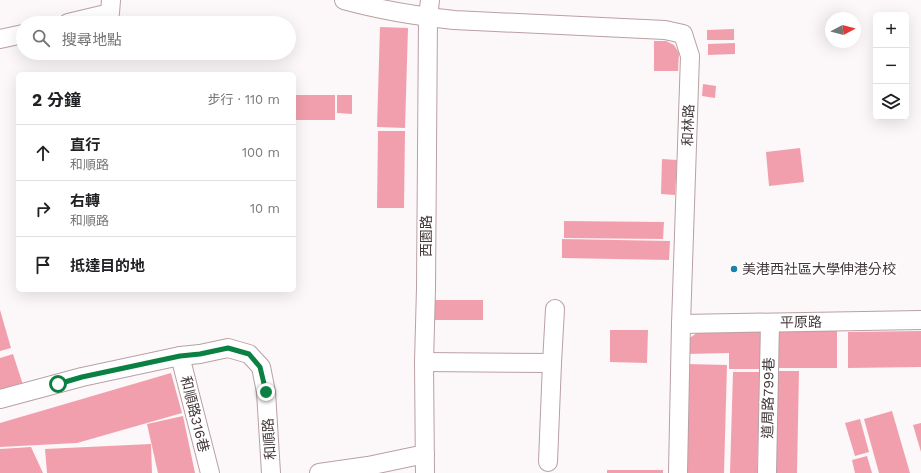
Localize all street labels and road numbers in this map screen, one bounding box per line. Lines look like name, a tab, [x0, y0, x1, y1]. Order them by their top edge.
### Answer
street label: 和林路	[679, 104, 697, 146]
street label: 西園路	[418, 215, 434, 257]
street label: 平原路	[780, 314, 822, 330]
street label: 道周路799巷	[759, 357, 777, 439]
street label: 和順路316巷	[178, 374, 212, 454]
street label: 和順路	[260, 417, 278, 461]

